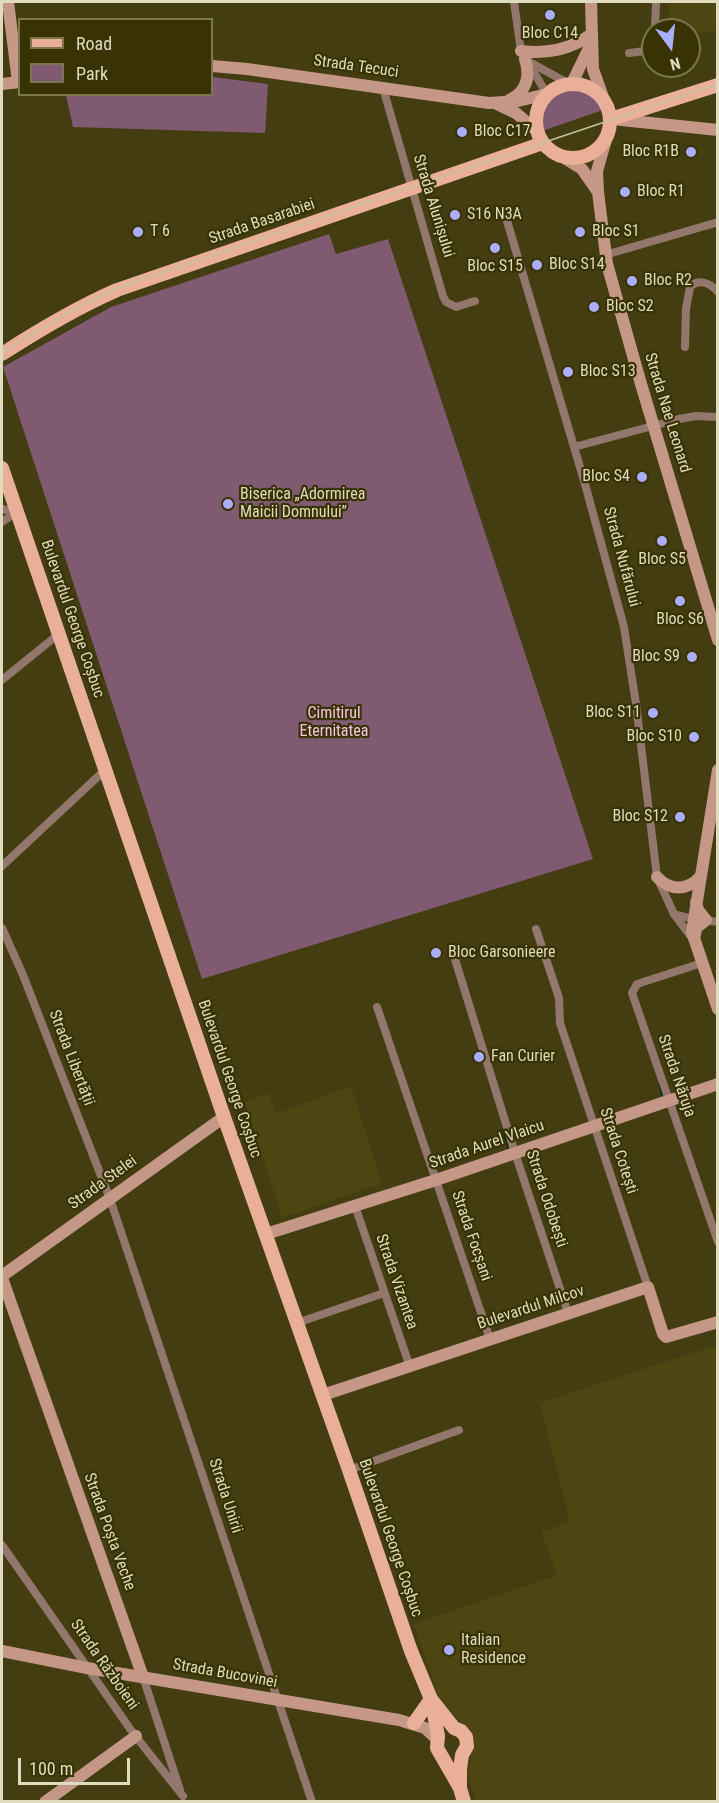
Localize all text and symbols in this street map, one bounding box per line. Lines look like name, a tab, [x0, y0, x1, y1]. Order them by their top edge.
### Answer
marker: Bloc C14	[543, 8, 557, 22]
legend	[18, 18, 213, 96]
north arrow	[641, 18, 701, 78]
place label: Bloc C14	[522, 24, 578, 44]
text: Road	[76, 33, 112, 54]
street label: Strada Tecuci	[312, 52, 400, 82]
text: N	[668, 53, 682, 74]
text: Park	[76, 63, 108, 84]
place label: Bloc C17	[474, 122, 530, 142]
marker: Bloc C17	[455, 125, 469, 139]
place label: Bloc R1B	[622, 142, 679, 162]
marker: Bloc R1B	[684, 145, 698, 159]
street label: Strada Alunișului	[408, 152, 458, 260]
place label: Bloc R1	[637, 182, 685, 202]
marker: Bloc R1	[618, 185, 632, 199]
street label: Strada Basarabiei	[206, 195, 318, 249]
place label: S16 N3A	[467, 205, 522, 225]
marker: S16 N3A	[448, 208, 462, 222]
place label: T 6	[150, 222, 170, 242]
place label: Bloc S1	[592, 222, 640, 242]
marker: T 6	[131, 225, 145, 239]
marker: Bloc S1	[573, 225, 587, 239]
marker: Bloc S15	[488, 241, 502, 255]
place label: Bloc S14	[549, 255, 605, 275]
place label: Bloc S15	[467, 257, 523, 277]
marker: Bloc S14	[530, 258, 544, 272]
place label: Bloc R2	[644, 271, 692, 291]
marker: Bloc R2	[625, 274, 639, 288]
place label: Bloc S2	[606, 297, 654, 317]
marker: Bloc S2	[587, 300, 601, 314]
street label: Strada Nae Leonard	[640, 351, 694, 475]
place label: Bloc S13	[580, 362, 636, 382]
marker: Bloc S13	[561, 365, 575, 379]
place label: Bloc S4	[582, 467, 630, 487]
marker: Bloc S4	[635, 470, 649, 484]
place label: Biserica „Adormirea Maicii Domnului”	[240, 485, 365, 523]
marker: Biserica „Adormirea Maicii Domnului”	[221, 497, 235, 511]
street label: Strada Nufărului	[598, 505, 644, 609]
marker: Bloc S5	[655, 534, 669, 548]
street label: Bulevardul George Coșbuc	[36, 537, 108, 701]
place label: Bloc S5	[638, 550, 686, 570]
marker: Bloc S6	[673, 594, 687, 608]
place label: Bloc S6	[656, 610, 704, 630]
place label: Bloc S9	[632, 647, 680, 667]
marker: Bloc S9	[685, 650, 699, 664]
place label: Bloc S11	[585, 703, 641, 723]
park label: Cimitirul Eternitatea	[300, 704, 368, 742]
marker: Bloc S11	[646, 706, 660, 720]
place label: Bloc S10	[626, 727, 682, 747]
marker: Bloc S10	[687, 730, 701, 744]
place label: Bloc S12	[612, 807, 668, 827]
marker: Bloc S12	[673, 810, 687, 824]
place label: Bloc Garsonieere	[448, 943, 555, 963]
marker: Bloc Garsonieere	[429, 946, 443, 960]
street label: Bulevardul George Coșbuc	[193, 997, 265, 1161]
street label: Strada Libertății	[44, 1007, 98, 1109]
street label: Strada Năruja	[653, 1032, 699, 1120]
place label: Fan Curier	[491, 1047, 555, 1067]
marker: Fan Curier	[472, 1050, 486, 1064]
street label: Strada Cotești	[595, 1105, 641, 1197]
street label: Strada Aurel Vlaicu	[427, 1116, 547, 1174]
street label: Strada Odobești	[521, 1148, 571, 1250]
street label: Strada Stelei	[65, 1152, 141, 1214]
street label: Strada Focșani	[447, 1188, 495, 1284]
street label: Strada Vizantea	[371, 1232, 421, 1332]
street label: Bulevardul Milcov	[475, 1282, 587, 1334]
street label: Strada Unirii	[204, 1456, 246, 1536]
street label: Bulevardul George Coșbuc	[354, 1456, 426, 1620]
street label: Strada Poșta Veche	[79, 1471, 139, 1593]
street label: Strada Războieni	[66, 1616, 142, 1714]
place label: Italian Residence	[461, 1631, 526, 1669]
marker: Italian Residence	[442, 1643, 456, 1657]
street label: Strada Bucovinei	[171, 1655, 279, 1693]
scale bar	[21, 1746, 134, 1784]
text: 100 m	[29, 1758, 73, 1779]

